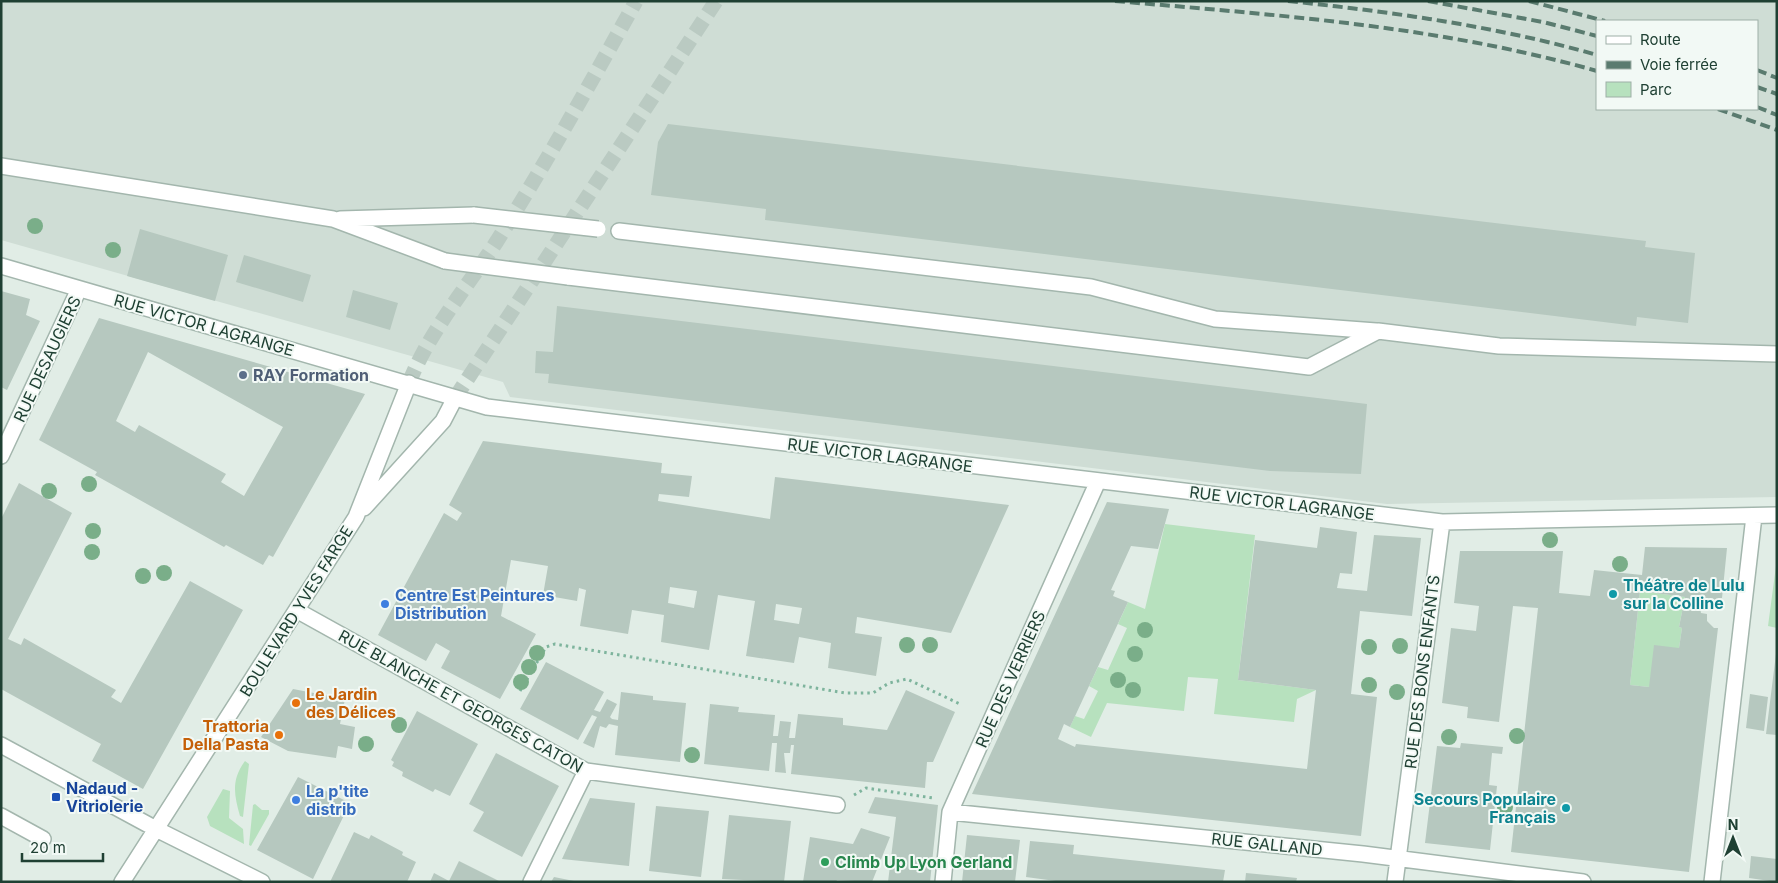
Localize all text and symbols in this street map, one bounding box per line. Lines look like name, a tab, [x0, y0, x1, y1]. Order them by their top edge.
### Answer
legend	[1596, 20, 1758, 110]
text: Route	[1640, 30, 1681, 49]
text: Voie ferrée	[1640, 55, 1718, 74]
text: Parc	[1640, 80, 1672, 99]
street label: RUE VICTOR LAGRANGE	[112, 290, 296, 360]
street label: RUE DESAUGIERS	[9, 293, 85, 425]
place label: RAY Formation	[253, 365, 369, 385]
marker: RAY Formation	[237, 369, 249, 381]
street label: RUE VICTOR LAGRANGE	[786, 434, 974, 476]
street label: RUE VICTOR LAGRANGE	[1188, 482, 1376, 524]
street label: BOULEVARD YVES FARGE	[235, 522, 357, 700]
street label: RUE DES BONS ENFANTS	[1400, 574, 1444, 770]
place label: Théâtre de Lulu sur la Colline	[1623, 575, 1745, 613]
place label: Centre Est Peintures Distribution	[395, 585, 555, 623]
marker: Théâtre de Lulu sur la Colline	[1607, 588, 1619, 600]
marker: Centre Est Peintures Distribution	[379, 598, 391, 610]
street label: RUE DES VERRIERS	[971, 607, 1049, 751]
street label: RUE BLANCHE ET GEORGES CATON	[335, 625, 587, 777]
place label: Le Jardin des Délices	[306, 684, 396, 722]
marker: Le Jardin des Délices	[290, 697, 302, 709]
place label: Trattoria Della Pasta	[183, 716, 269, 754]
marker: Trattoria Della Pasta	[273, 729, 285, 741]
place label: Nadaud - Vitriolerie	[66, 778, 143, 816]
place label: La p'tite distrib	[306, 781, 369, 819]
place label: Secours Populaire Français	[1414, 789, 1556, 827]
marker: Nadaud - Vitriolerie	[50, 791, 62, 803]
marker: La p'tite distrib	[290, 794, 302, 806]
marker: Secours Populaire Français	[1560, 802, 1572, 814]
north arrow	[1708, 813, 1758, 863]
text: N	[1728, 816, 1738, 833]
street label: RUE GALLAND	[1210, 828, 1324, 860]
scale bar	[22, 830, 104, 862]
text: 20 m	[30, 838, 66, 857]
place label: Climb Up Lyon Gerland	[835, 852, 1012, 872]
marker: Climb Up Lyon Gerland	[819, 856, 831, 868]

